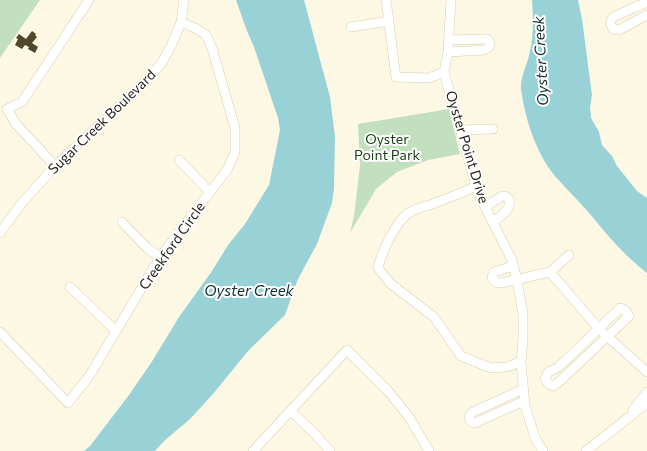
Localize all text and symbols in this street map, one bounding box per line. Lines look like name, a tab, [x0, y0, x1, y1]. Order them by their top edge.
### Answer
water label: Oyster Creek	[530, 16, 552, 106]
street label: Sugar Creek Boulevard	[45, 66, 159, 178]
street label: Oyster Point Drive	[442, 89, 492, 205]
park label: Oyster Point Park	[354, 131, 420, 164]
street label: Creekford Circle	[135, 199, 209, 293]
water label: Oyster Creek	[204, 282, 294, 300]

